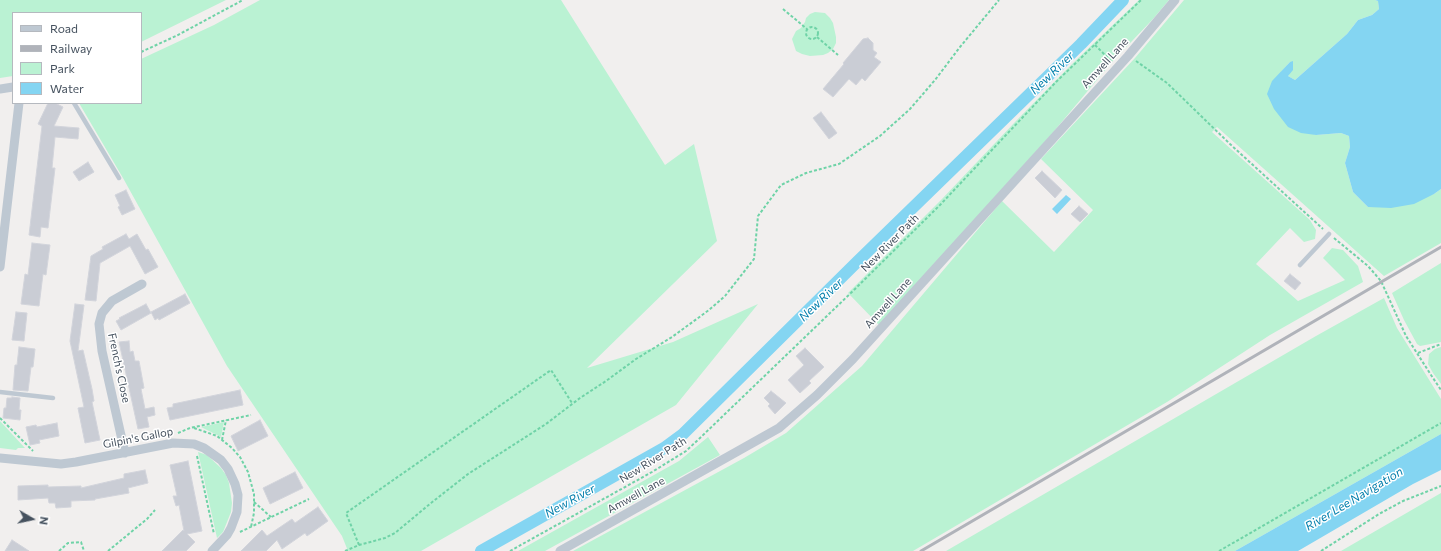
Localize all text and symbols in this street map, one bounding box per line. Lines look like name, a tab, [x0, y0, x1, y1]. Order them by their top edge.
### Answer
legend	[12, 12, 142, 104]
text: Road	[50, 21, 78, 35]
street label: Amwell Lane	[1079, 35, 1131, 91]
text: Railway	[50, 41, 92, 55]
water label: New River	[1027, 49, 1077, 97]
text: Park	[50, 61, 75, 75]
text: Water	[50, 81, 84, 95]
street label: New River Path	[858, 211, 922, 275]
street label: Amwell Lane	[862, 275, 914, 331]
water label: New River	[796, 276, 846, 324]
street label: French's Close	[105, 332, 133, 404]
street label: Gilpin's Gallop	[102, 425, 174, 451]
street label: New River Path	[617, 434, 689, 486]
water label: River Lee Navigation	[1303, 464, 1405, 534]
street label: Amwell Lane	[605, 474, 667, 516]
water label: New River	[542, 481, 598, 521]
north arrow	[12, 499, 52, 539]
text: N	[37, 516, 51, 526]

